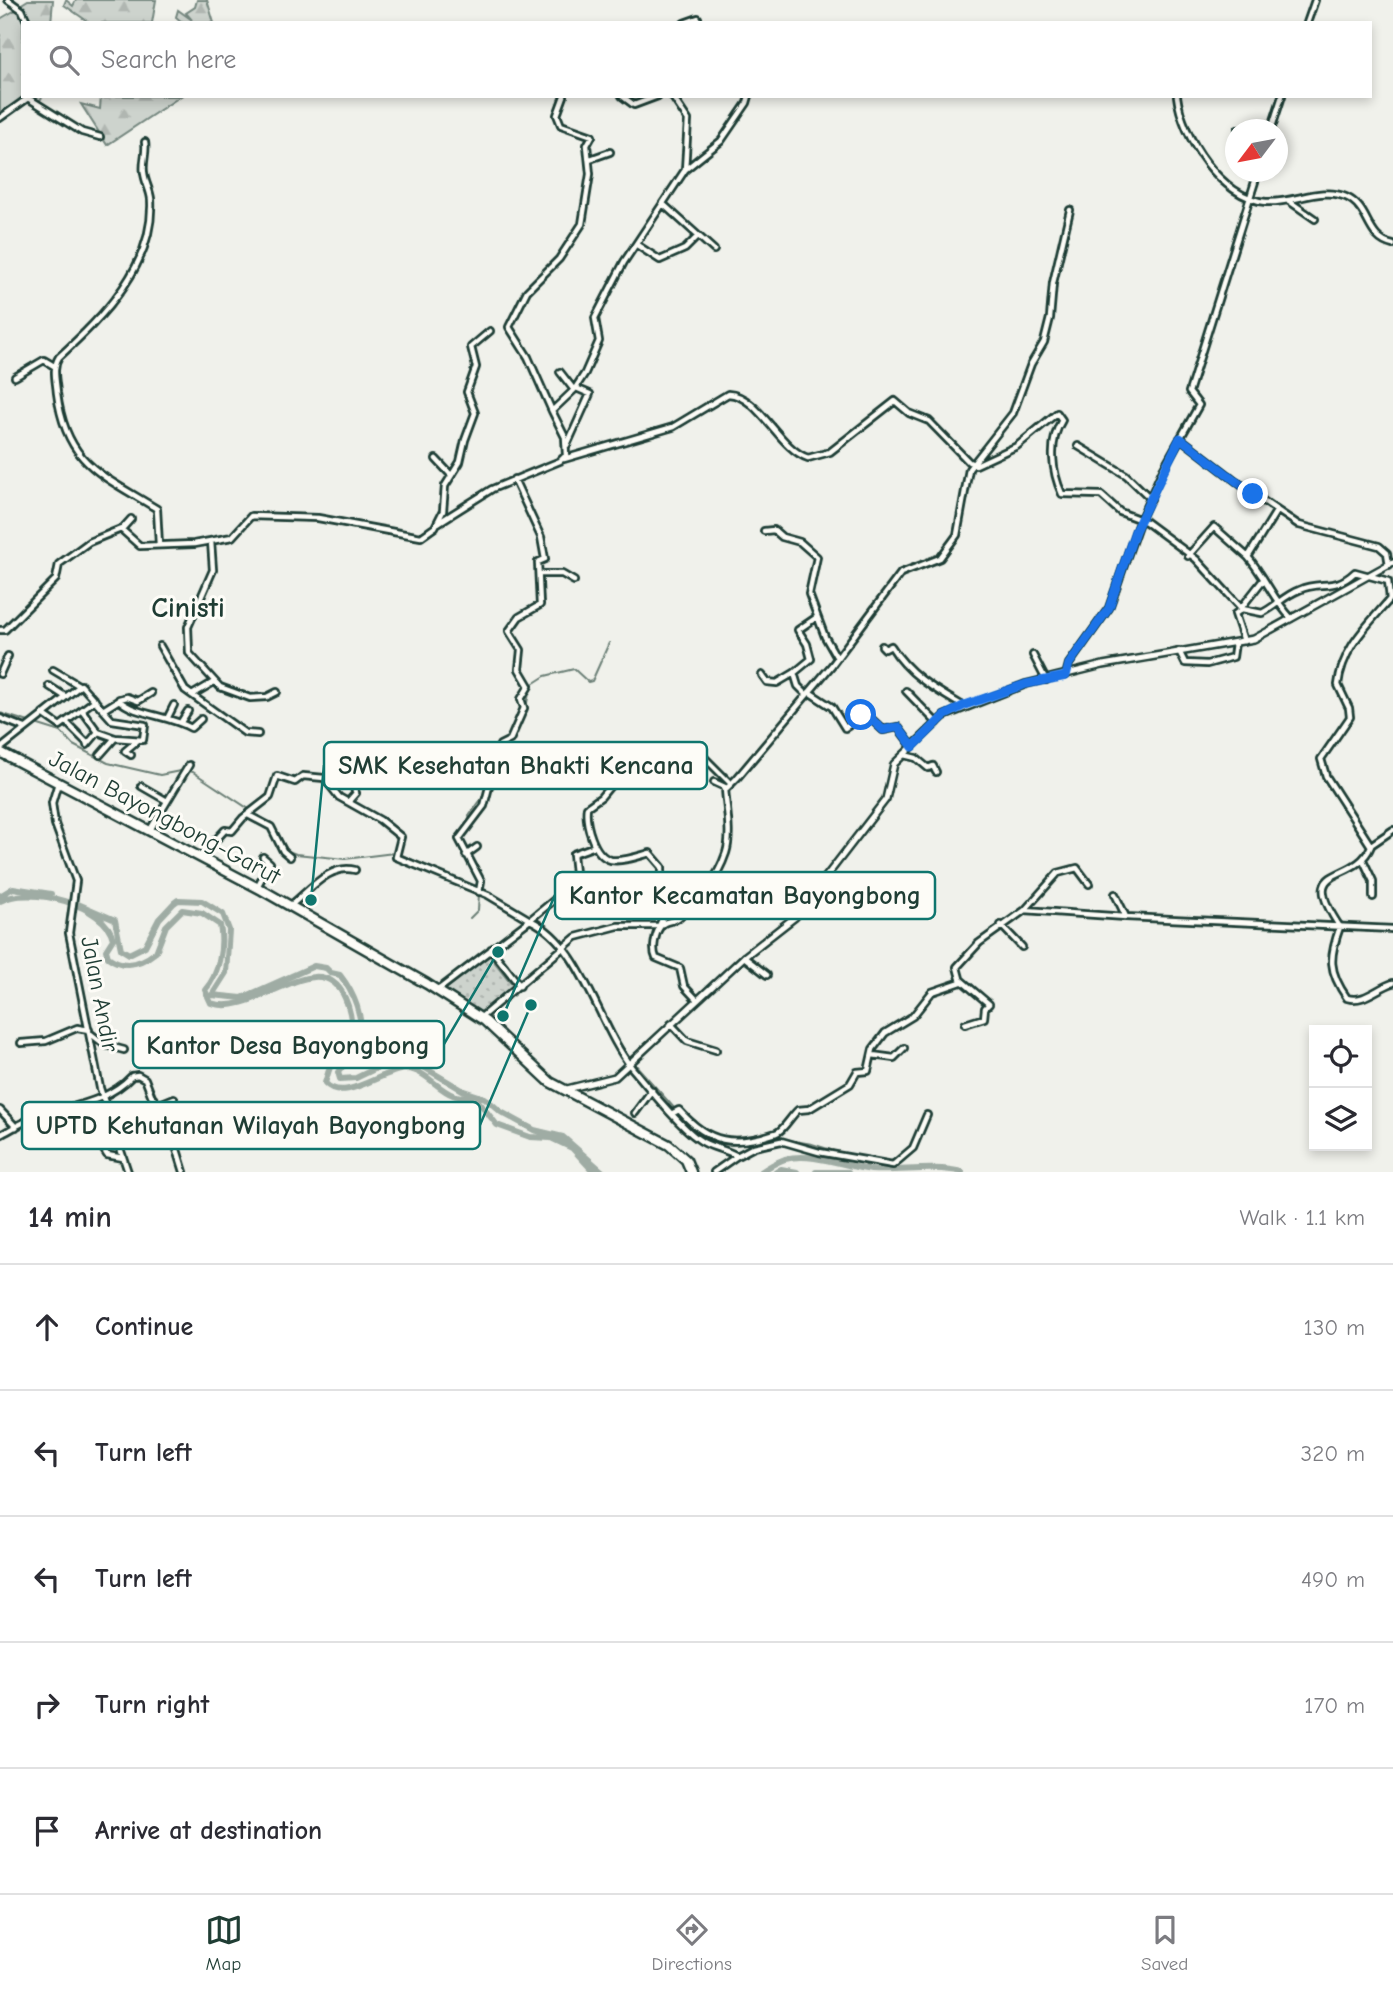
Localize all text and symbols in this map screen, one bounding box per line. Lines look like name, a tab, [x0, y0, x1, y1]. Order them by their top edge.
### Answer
search box	[21, 21, 1372, 98]
icon: search	[45, 41, 83, 79]
text: Search here	[101, 45, 236, 75]
north arrow	[1225, 119, 1288, 182]
route end	[1237, 478, 1268, 509]
district label: Cinisti	[151, 592, 225, 624]
route start	[845, 699, 876, 730]
callout: SMK Kesehatan Bhakti Kencana	[324, 742, 707, 789]
street label: Jalan Bayongbong-Garut	[45, 744, 286, 890]
text: SMK Kesehatan Bhakti Kencana	[338, 751, 694, 781]
callout: Kantor Kecamatan Bayongbong	[555, 872, 935, 919]
text: Kantor Kecamatan Bayongbong	[569, 881, 921, 911]
street label: Jalan Andir	[75, 934, 125, 1055]
callout: Kantor Desa Bayongbong	[133, 1021, 444, 1068]
map controls	[1309, 1025, 1372, 1151]
button: locate	[1309, 1025, 1372, 1088]
text: Kantor Desa Bayongbong	[146, 1031, 430, 1061]
button: layers	[1309, 1088, 1372, 1151]
callout: UPTD Kehutanan Wilayah Bayongbong	[22, 1102, 480, 1149]
text: UPTD Kehutanan Wilayah Bayongbong	[36, 1111, 466, 1141]
text: 14 min	[28, 1200, 112, 1235]
text: Walk · 1.1 km	[1240, 1204, 1365, 1231]
icon: ahead	[28, 1308, 66, 1346]
text: Continue	[95, 1312, 193, 1342]
text: 130 m	[1304, 1314, 1365, 1341]
icon: left	[28, 1434, 66, 1472]
text: Turn left	[95, 1438, 192, 1468]
text: 320 m	[1301, 1440, 1365, 1467]
icon: left	[28, 1560, 66, 1598]
text: Turn left	[95, 1564, 192, 1594]
text: 490 m	[1301, 1566, 1365, 1593]
icon: right	[28, 1686, 66, 1724]
text: Turn right	[95, 1690, 209, 1720]
text: 170 m	[1304, 1692, 1365, 1719]
icon: arrive	[28, 1812, 66, 1850]
text: Arrive at destination	[95, 1816, 322, 1846]
tab: Map	[205, 1911, 243, 1975]
tab: Directions	[652, 1911, 732, 1975]
tab: Saved	[1141, 1911, 1188, 1975]

